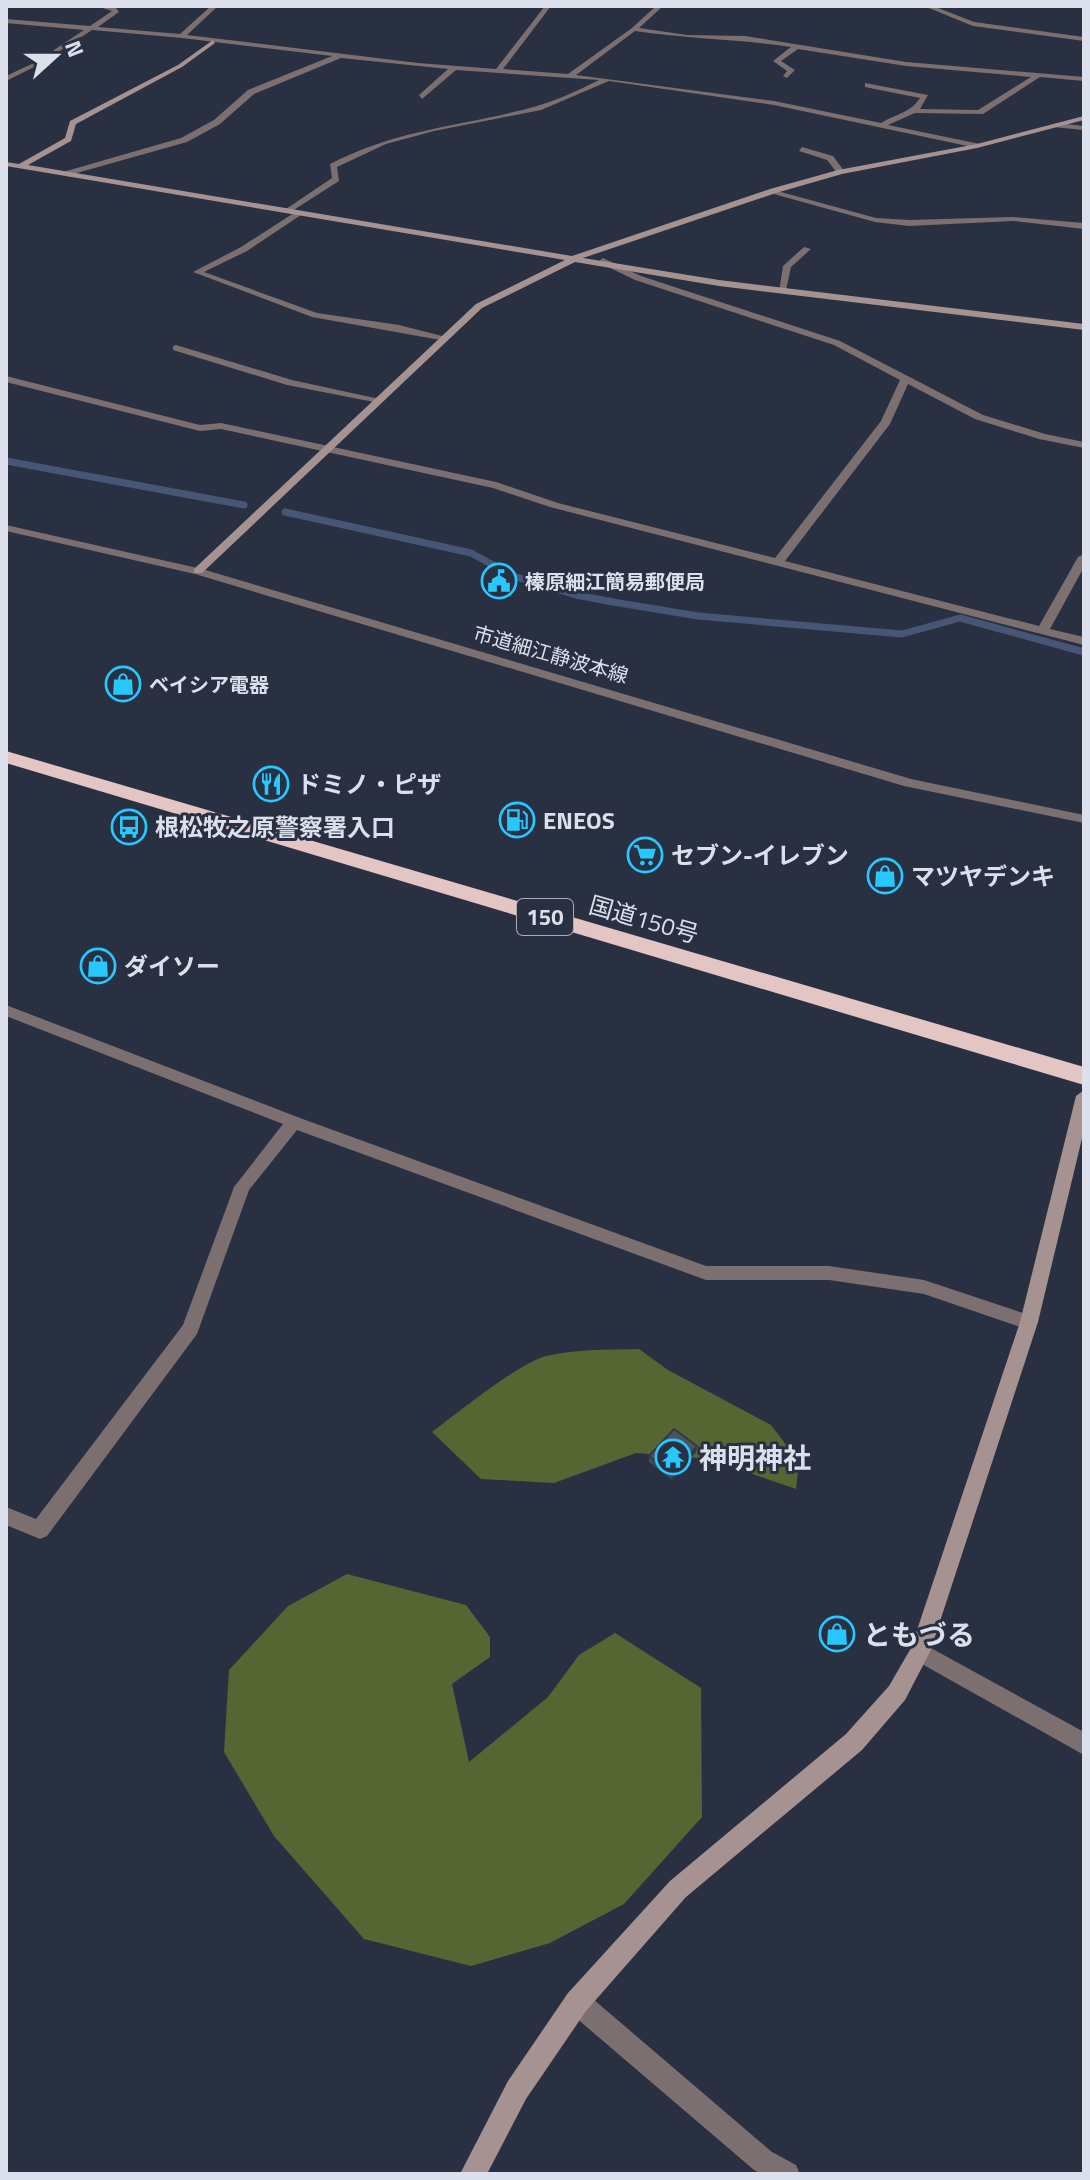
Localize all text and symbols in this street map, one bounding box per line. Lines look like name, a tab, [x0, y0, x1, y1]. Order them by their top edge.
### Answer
north arrow	[16, 16, 96, 96]
text: N	[56, 36, 93, 62]
public building icon: 榛原細江簡易郵便局	[480, 562, 518, 600]
place label: 榛原細江簡易郵便局	[525, 566, 705, 597]
street label: 市道細江静波本線	[470, 617, 632, 691]
shop icon: ベイシア電器	[104, 665, 142, 703]
place label: ベイシア電器	[149, 669, 269, 700]
restaurant icon: ドミノ・ピザ	[252, 765, 290, 803]
place label: ドミノ・ピザ	[297, 766, 441, 802]
fuel station icon: ENEOS	[498, 801, 536, 839]
place label: ENEOS	[543, 802, 615, 838]
bus stop icon: 根松牧之原警察署入口	[110, 808, 148, 846]
place label: 根松牧之原警察署入口	[155, 809, 395, 845]
supermarket icon: セブン-イレブン	[626, 836, 664, 874]
place label: セブン-イレブン	[671, 837, 849, 873]
shop icon: マツヤデンキ	[866, 857, 904, 895]
place label: マツヤデンキ	[911, 858, 1055, 894]
street label: 国道150号	[585, 886, 703, 952]
road number: 150	[517, 899, 573, 935]
shop icon: ダイソー	[79, 947, 117, 985]
place label: ダイソー	[124, 948, 220, 984]
place label: 神明神社	[699, 1436, 811, 1479]
temple icon: 神明神社	[654, 1438, 692, 1476]
place label: ともづる	[863, 1613, 975, 1656]
shop icon: ともづる	[818, 1615, 856, 1653]

